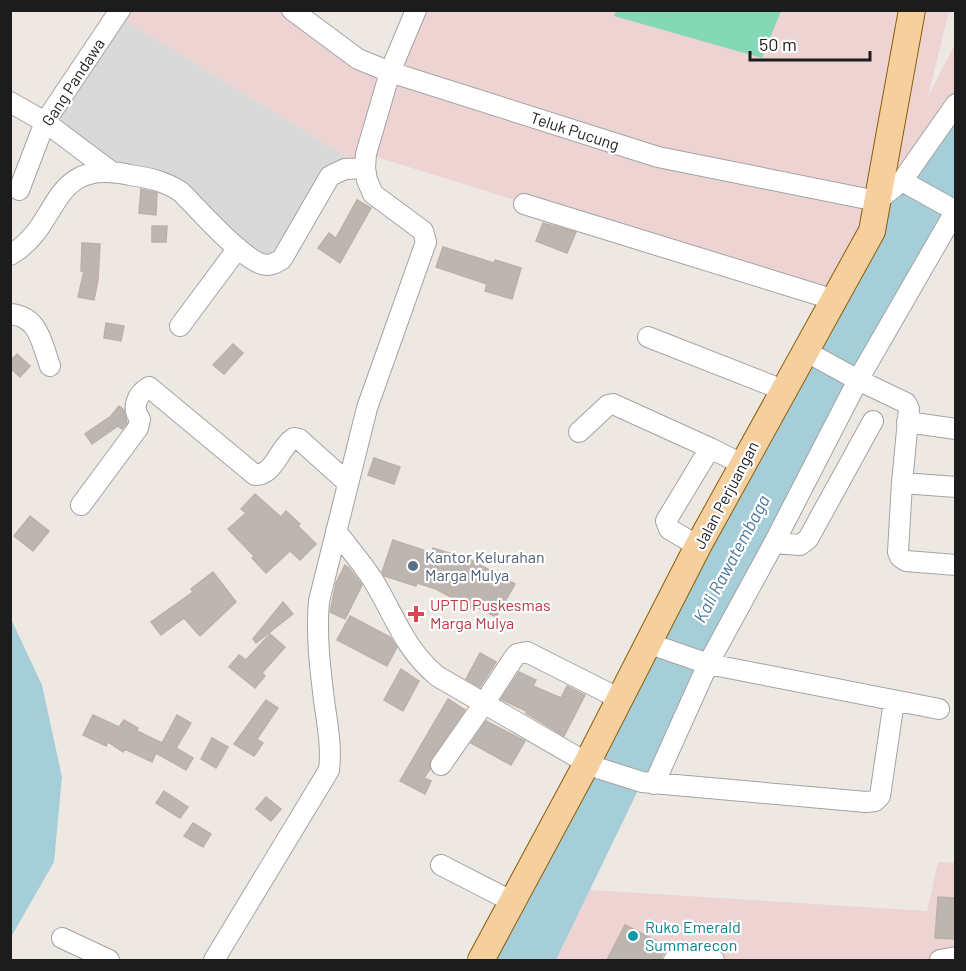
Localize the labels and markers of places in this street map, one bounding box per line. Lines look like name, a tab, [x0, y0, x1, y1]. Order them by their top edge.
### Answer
place label: Kantor Kelurahan Marga Mulya	[425, 547, 545, 584]
marker: Kantor Kelurahan Marga Mulya	[406, 559, 420, 573]
place label: UPTD Puskesmas Marga Mulya	[430, 595, 551, 632]
marker: UPTD Puskesmas Marga Mulya	[407, 605, 425, 623]
place label: Ruko Emerald Summarecon	[645, 917, 741, 954]
marker: Ruko Emerald Summarecon	[626, 929, 640, 943]

